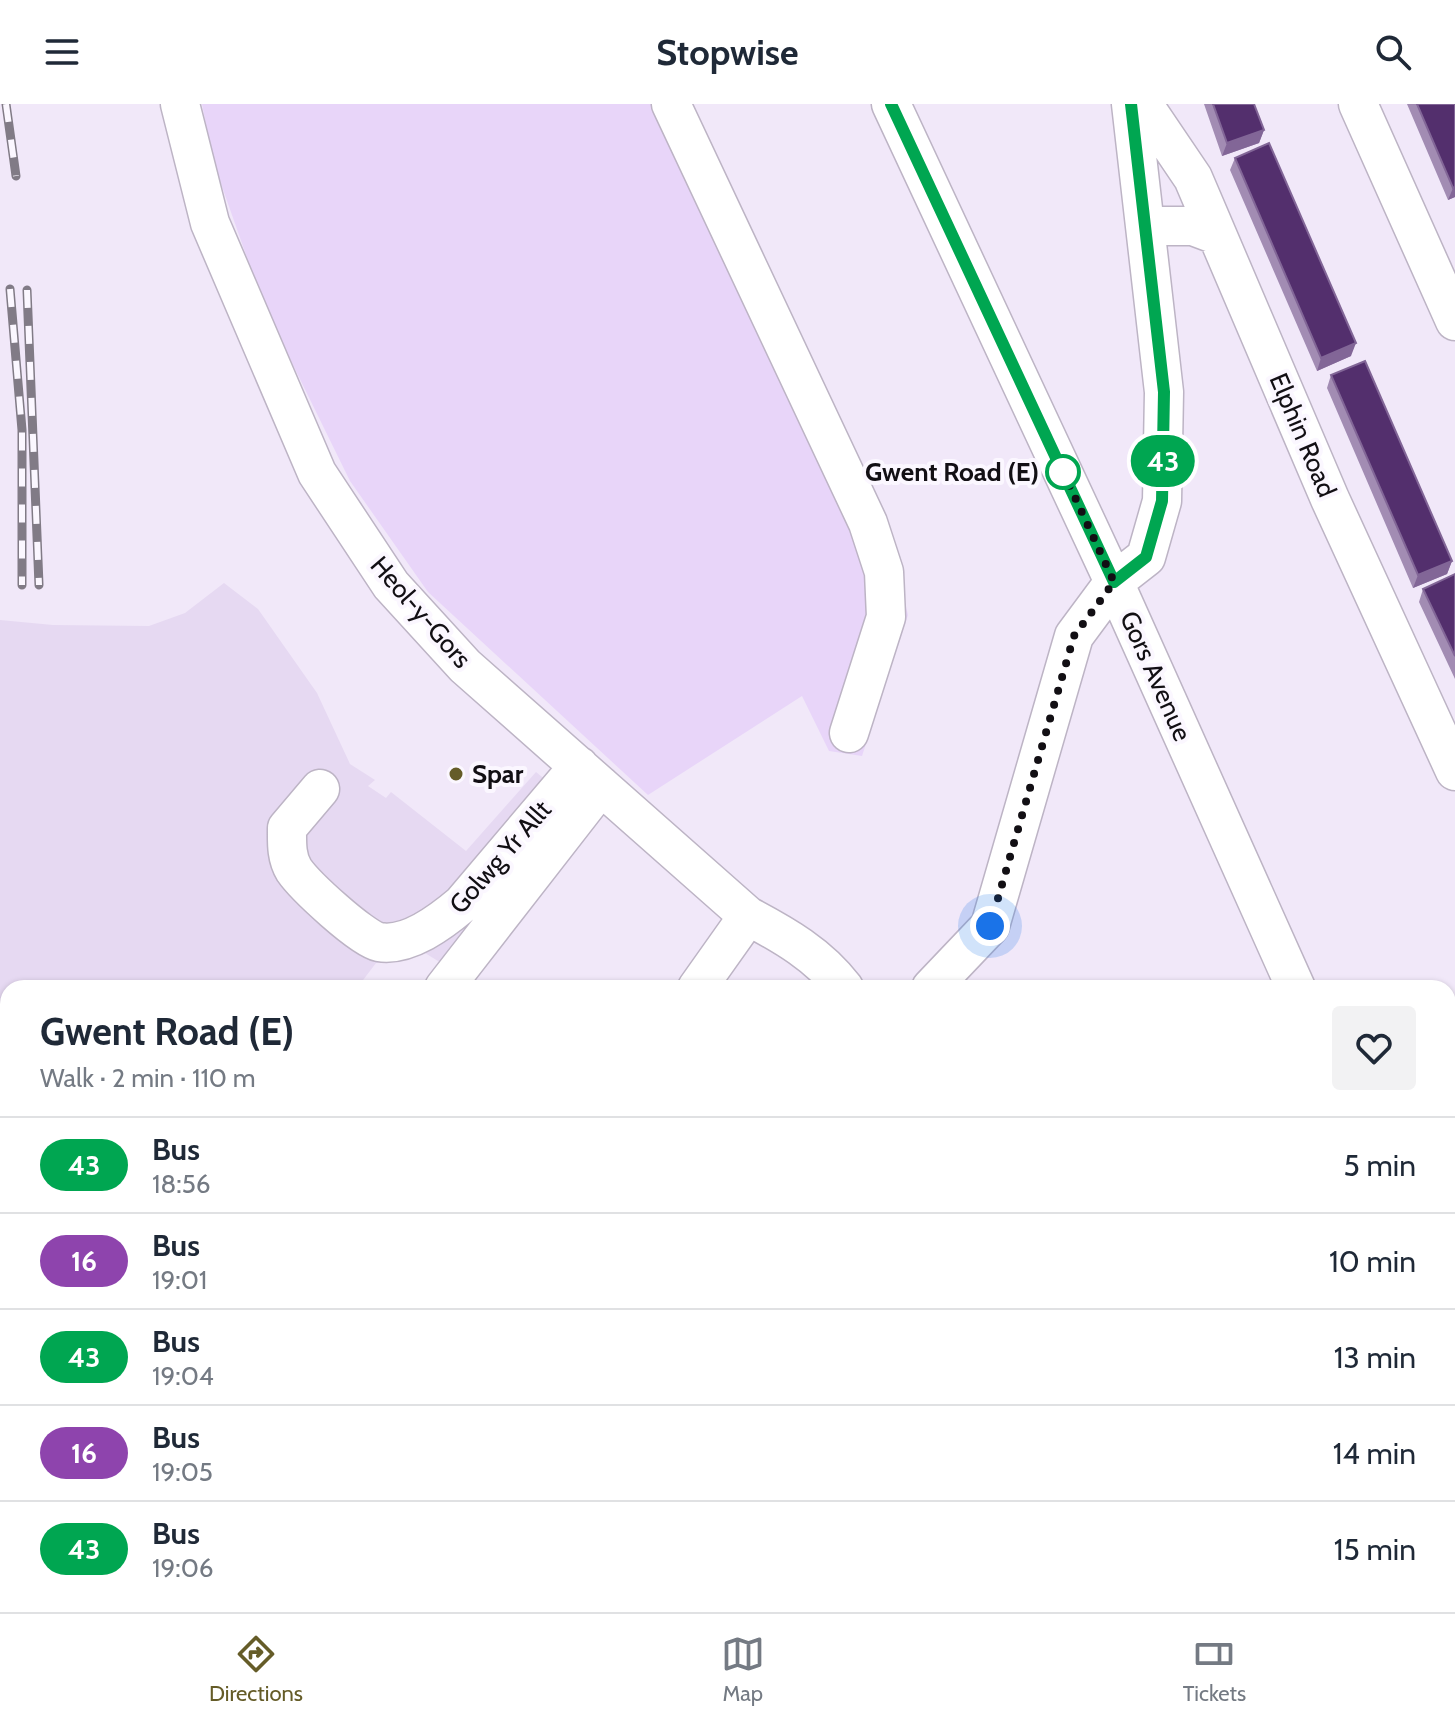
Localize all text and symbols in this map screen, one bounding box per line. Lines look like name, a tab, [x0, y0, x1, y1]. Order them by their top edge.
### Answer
icon: menu	[40, 30, 84, 74]
text: Stopwise	[656, 30, 799, 74]
icon: search	[1371, 30, 1415, 74]
street label: Elphin Road	[1263, 368, 1343, 502]
line badge: 43	[1127, 435, 1199, 487]
text: 43	[1147, 444, 1179, 478]
marker: Gwent Road (E)	[1046, 455, 1080, 489]
place label: Gwent Road (E)	[865, 456, 1039, 488]
street label: Heol-y-Gors	[364, 550, 478, 675]
street label: Gors Avenue	[1113, 606, 1199, 746]
place label: Spar	[472, 758, 524, 790]
marker: Spar	[447, 765, 465, 783]
street label: Golwg Yr Allt	[442, 794, 558, 920]
your location	[970, 906, 1010, 946]
button: heart	[1332, 1006, 1416, 1090]
text: Gwent Road (E)	[40, 1008, 294, 1055]
text: Walk · 2 min · 110 m	[40, 1062, 256, 1094]
text: Bus	[152, 1131, 200, 1168]
text: 5 min	[1344, 1147, 1416, 1184]
text: 43	[68, 1148, 100, 1182]
text: 18:56	[152, 1168, 210, 1200]
text: Bus	[152, 1227, 200, 1264]
text: 10 min	[1329, 1243, 1416, 1280]
text: 16	[71, 1244, 97, 1278]
text: 19:01	[152, 1264, 207, 1296]
text: Bus	[152, 1323, 200, 1360]
text: 13 min	[1334, 1339, 1416, 1376]
text: 43	[68, 1340, 100, 1374]
text: 19:04	[152, 1360, 214, 1392]
text: Bus	[152, 1419, 200, 1456]
text: 14 min	[1333, 1435, 1416, 1472]
text: 16	[71, 1436, 97, 1470]
text: 19:05	[152, 1456, 213, 1488]
text: Bus	[152, 1515, 200, 1552]
text: 15 min	[1334, 1531, 1416, 1568]
text: 43	[68, 1532, 100, 1566]
text: 19:06	[152, 1552, 214, 1584]
tab: Directions	[209, 1632, 303, 1707]
tab: Map	[721, 1632, 765, 1707]
tab: Tickets	[1183, 1632, 1246, 1707]

